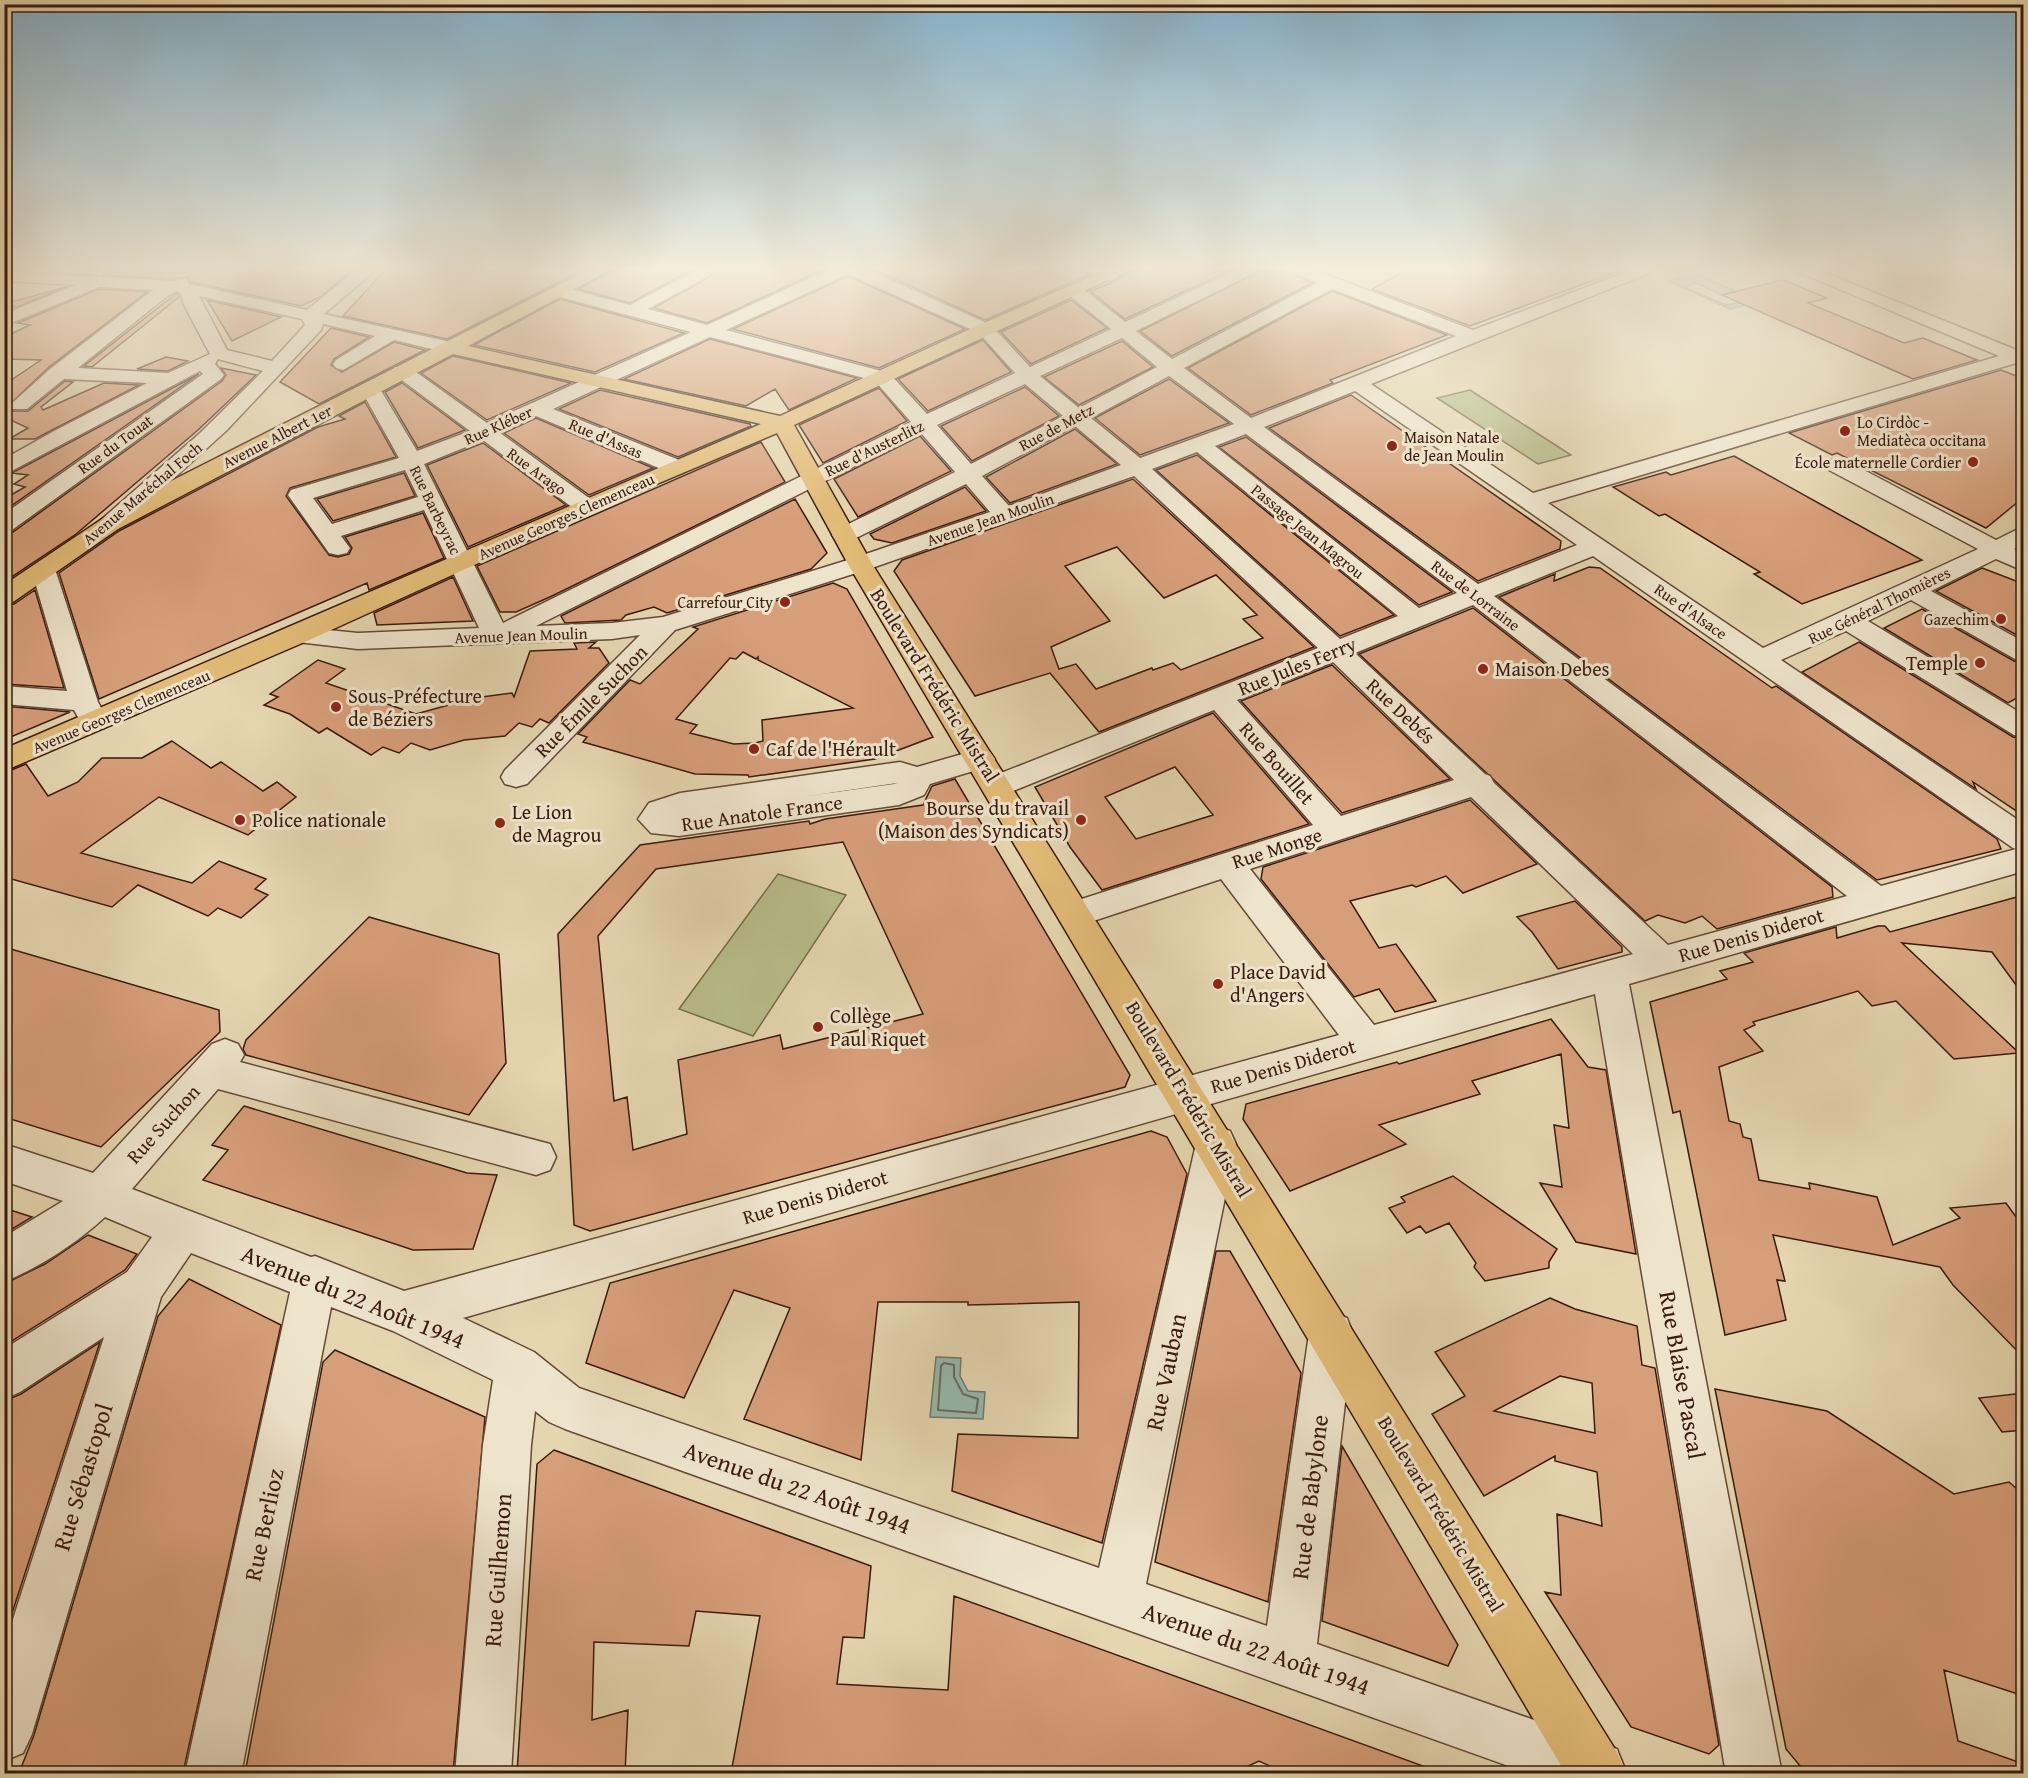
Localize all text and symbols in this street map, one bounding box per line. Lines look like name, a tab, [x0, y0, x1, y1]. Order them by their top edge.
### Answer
street label: Rue de Metz	[1014, 397, 1098, 457]
street label: Avenue Albert 1er	[218, 398, 336, 474]
street label: Rue Kléber	[460, 399, 536, 451]
street label: Rue du Touat	[72, 408, 158, 480]
place label: Lo Cirdòc - Mediatèca occitana	[1857, 410, 1987, 452]
street label: Rue d'Assas	[565, 412, 647, 464]
street label: Rue d'Austerlitz	[820, 414, 928, 482]
marker: Lo Cirdòc - Mediatèca occitana	[1838, 424, 1852, 438]
place label: Maison Natale de Jean Moulin	[1404, 425, 1504, 467]
street label: Avenue Maréchal Foch	[77, 436, 207, 550]
marker: Maison Natale de Jean Moulin	[1385, 439, 1399, 453]
street label: Rue Arago	[502, 441, 572, 501]
place label: École maternelle Cordier	[1795, 450, 1961, 474]
marker: École maternelle Cordier	[1966, 455, 1980, 469]
street label: Rue Barbeyrac	[404, 461, 468, 559]
street label: Avenue Georges Clemenceau	[474, 466, 658, 566]
street label: Passage Jean Magrou	[1246, 478, 1370, 585]
street label: Avenue Jean Moulin	[923, 486, 1057, 552]
street label: Rue de Lorraine	[1426, 554, 1526, 636]
street label: Rue Général Thomières	[1804, 560, 1954, 650]
street label: Rue d'Alsace	[1650, 577, 1732, 645]
street label: Boulevard Frédéric Mistral	[864, 582, 1007, 788]
place label: Carrefour City	[677, 590, 773, 614]
marker: Carrefour City	[778, 595, 792, 609]
place label: Gazechim	[1924, 607, 1989, 631]
marker: Gazechim	[1994, 612, 2008, 626]
street label: Avenue Jean Moulin	[454, 621, 588, 649]
street label: Rue Jules Ferry	[1233, 629, 1360, 702]
street label: Rue Émile Suchon	[528, 638, 654, 764]
place label: Temple	[1906, 648, 1968, 677]
place label: Maison Debes	[1495, 654, 1610, 683]
marker: Temple	[1973, 656, 1987, 670]
marker: Maison Debes	[1476, 662, 1490, 676]
street label: Avenue Georges Clemenceau	[28, 663, 214, 759]
street label: Rue Debés	[1360, 671, 1442, 750]
place label: Sous-Préfecture de Béziers	[348, 681, 482, 733]
marker: Sous-Préfecture de Béziers	[329, 700, 343, 714]
street label: Rue Bouillet	[1233, 715, 1322, 811]
place label: Caf de l'Hérault	[766, 734, 896, 763]
marker: Caf de l'Hérault	[747, 742, 761, 756]
street label: Rue Anatole France	[680, 787, 844, 838]
place label: Bourse du travail (Maison des Syndicats)	[878, 793, 1069, 845]
place label: Le Lion de Magrou	[512, 797, 601, 849]
place label: Police nationale	[252, 805, 386, 834]
marker: Police nationale	[233, 813, 247, 827]
marker: Bourse du travail (Maison des Syndicats)	[1074, 813, 1088, 827]
marker: Le Lion de Magrou	[493, 816, 507, 830]
street label: Rue Monge	[1228, 819, 1326, 876]
street label: Rue Denis Diderot	[1675, 900, 1827, 969]
place label: Place David d'Angers	[1230, 957, 1326, 1009]
marker: Place David d'Angers	[1211, 977, 1225, 991]
street label: Boulevard Frédéric Mistral	[1119, 995, 1260, 1203]
place label: Collège Paul Riquet	[830, 1001, 926, 1053]
marker: Collège Paul Riquet	[811, 1020, 825, 1034]
street label: Rue Denis Diderot	[1207, 1031, 1359, 1100]
street label: Rue Suchon	[119, 1078, 206, 1170]
street label: Rue Denis Diderot	[739, 1162, 891, 1231]
street label: Avenue du 22 Août 1944	[236, 1236, 470, 1357]
street label: Rue Blaise Pascal	[1650, 1288, 1715, 1462]
street label: Rue Vauban	[1136, 1309, 1195, 1434]
street label: Rue Sébastopol	[44, 1399, 122, 1555]
street label: Boulevard Frédéric Mistral	[1371, 1410, 1512, 1618]
street label: Rue de Babylone	[1282, 1413, 1337, 1581]
street label: Avenue du 22 Août 1944	[679, 1432, 916, 1543]
street label: Rue Berlioz	[235, 1465, 293, 1584]
street label: Rue Guilhemon	[475, 1491, 520, 1648]
street label: Avenue du 22 Août 1944	[1138, 1593, 1375, 1704]

